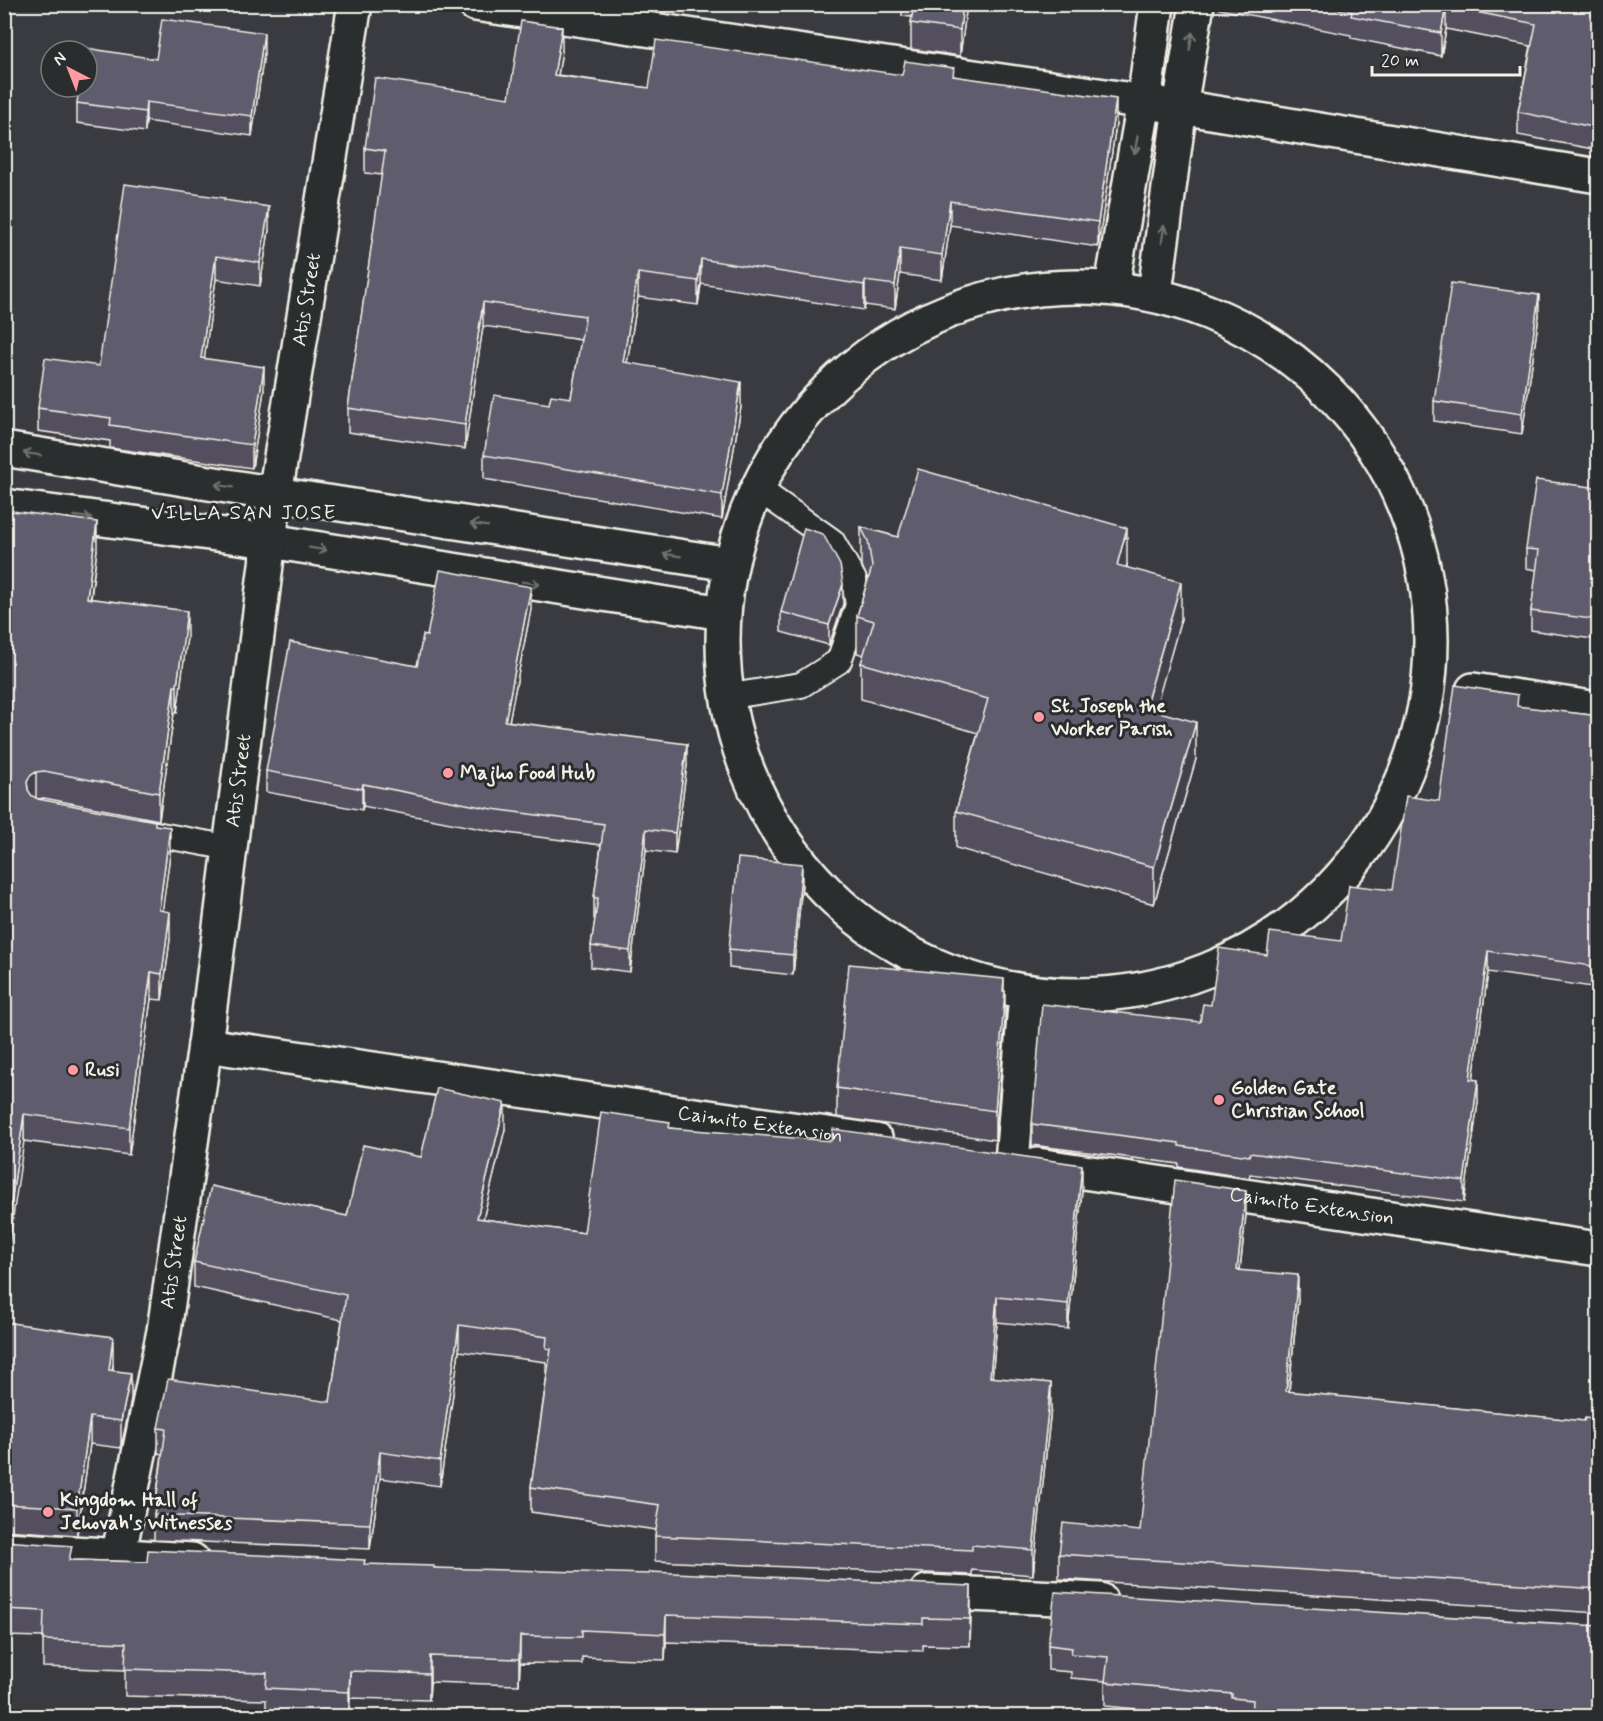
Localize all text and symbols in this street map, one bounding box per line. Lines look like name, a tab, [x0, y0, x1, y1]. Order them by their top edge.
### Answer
one-way arrow	[1186, 32, 1197, 52]
north arrow	[39, 39, 99, 99]
scale bar	[1372, 39, 1520, 77]
text: N	[49, 48, 71, 70]
text: 20 m	[1381, 49, 1419, 73]
one-way arrow	[1130, 135, 1141, 155]
one-way arrow	[1157, 225, 1168, 245]
street label: Atis Street	[286, 251, 328, 348]
one-way arrow	[23, 448, 42, 459]
one-way arrow	[215, 480, 235, 491]
district label: VILLA SAN JOSE	[151, 499, 337, 527]
one-way arrow	[73, 511, 93, 522]
one-way arrow	[470, 520, 490, 531]
one-way arrow	[308, 543, 328, 554]
one-way arrow	[663, 549, 682, 560]
one-way arrow	[521, 577, 541, 588]
place label: St. Joseph the Worker Parish	[1050, 693, 1173, 743]
marker: St. Joseph the Worker Parish	[1032, 710, 1046, 724]
street label: Atis Street	[219, 732, 258, 829]
place label: Majho Food Hub	[460, 760, 595, 787]
marker: Majho Food Hub	[441, 766, 455, 780]
place label: Rusi	[85, 1057, 120, 1084]
marker: Rusi	[66, 1063, 80, 1077]
place label: Golden Gate Christian School	[1231, 1075, 1364, 1125]
marker: Golden Gate Christian School	[1212, 1093, 1226, 1107]
street label: Caimito Extension	[676, 1099, 845, 1150]
street label: Caimito Extension	[1228, 1180, 1396, 1232]
street label: Atis Street	[154, 1214, 194, 1311]
place label: Kingdom Hall of Jehovah's Witnesses	[60, 1487, 232, 1537]
marker: Kingdom Hall of Jehovah's Witnesses	[41, 1505, 55, 1519]

